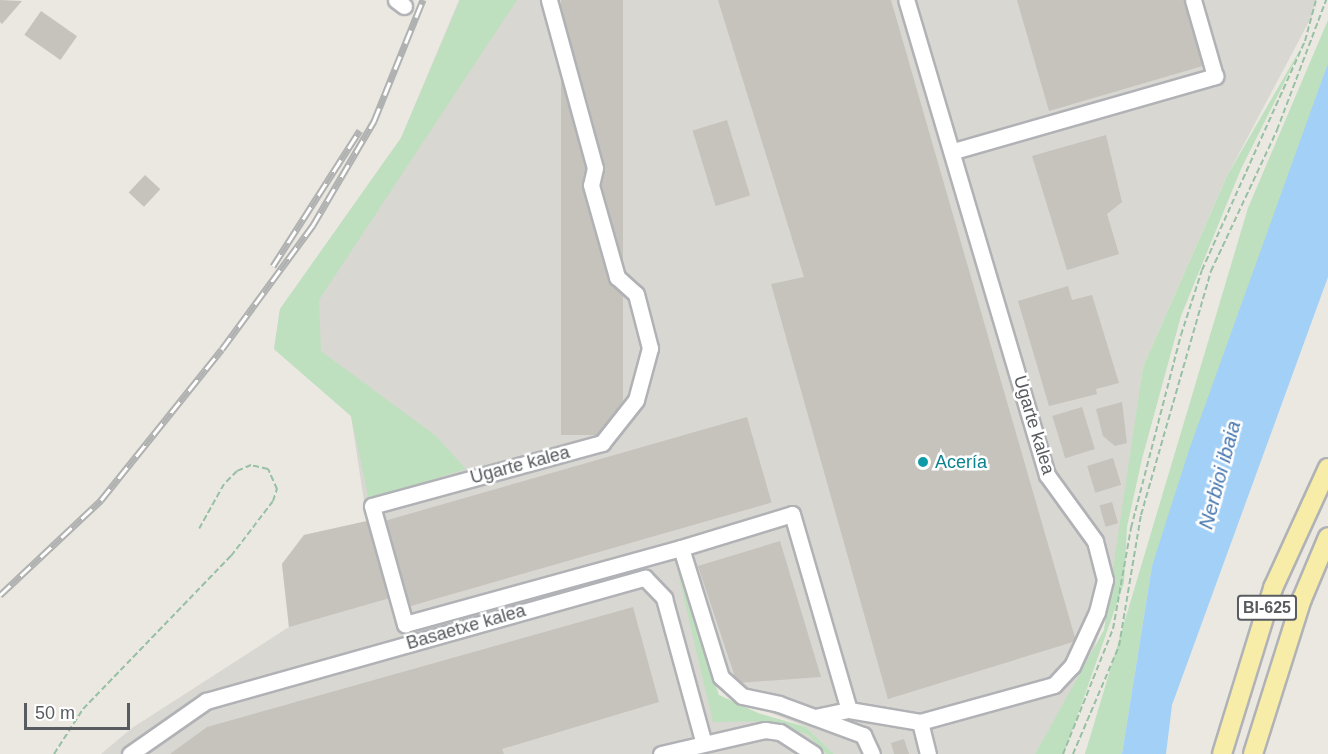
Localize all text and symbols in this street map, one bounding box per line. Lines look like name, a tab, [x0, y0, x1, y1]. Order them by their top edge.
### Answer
street label: Ugarte kalea	[1009, 373, 1059, 477]
water label: Nerbioi ibaia	[1194, 418, 1246, 532]
street label: Ugarte kalea	[468, 441, 572, 489]
place label: Acería	[935, 451, 987, 473]
marker: Acería	[916, 455, 930, 469]
road number: BI-625	[1236, 595, 1298, 621]
street label: Basaetxe kalea	[404, 600, 528, 654]
scale bar	[27, 691, 134, 729]
text: 50 m	[35, 703, 75, 723]

